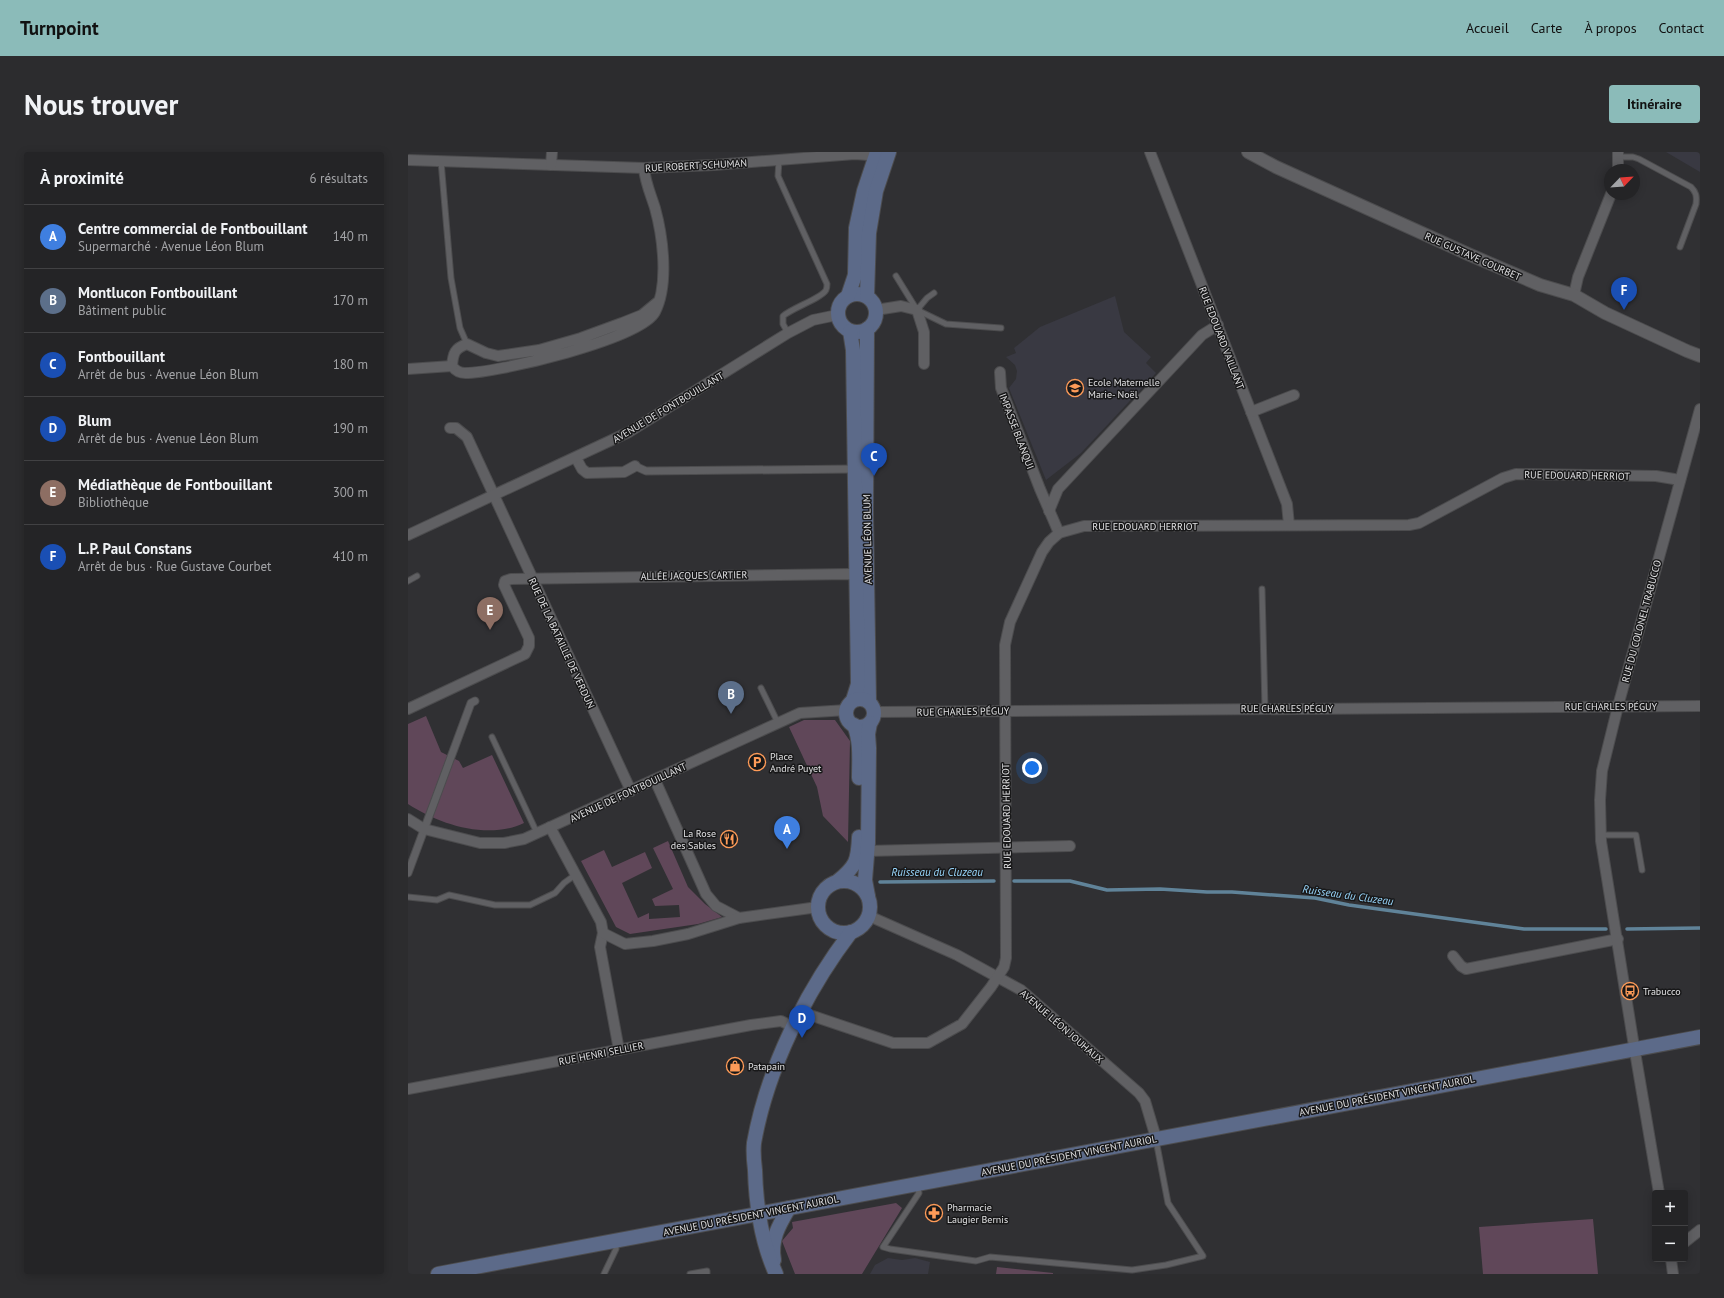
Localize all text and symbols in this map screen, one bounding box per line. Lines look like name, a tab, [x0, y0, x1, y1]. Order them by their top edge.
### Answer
text: Turnpoint	[20, 16, 99, 40]
text: Accueil	[1466, 19, 1509, 37]
text: Carte	[1531, 19, 1562, 37]
text: À propos	[1584, 19, 1637, 37]
text: Contact	[1659, 19, 1704, 37]
button: Itinéraire	[1609, 85, 1700, 123]
text: Nous trouver	[24, 86, 178, 123]
street label: RUE ROBERT SCHUMAN	[645, 156, 747, 175]
north arrow	[1604, 164, 1640, 200]
text: À proximité	[40, 167, 124, 189]
text: 6 résultats	[309, 170, 368, 187]
text: Centre commercial de Fontbouillant	[78, 219, 308, 238]
text: A	[49, 228, 57, 245]
text: 140 m	[333, 228, 368, 245]
street label: RUE GUSTAVE COURBET	[1423, 229, 1523, 284]
text: Supermarché · Avenue Léon Blum	[78, 238, 264, 255]
pin: F	[1611, 277, 1637, 310]
text: Montlucon Fontbouillant	[78, 283, 237, 302]
street label: RUE EDOUARD VAILLANT	[1196, 285, 1247, 392]
text: B	[49, 292, 57, 309]
text: 170 m	[333, 292, 368, 309]
text: Bâtiment public	[78, 302, 166, 319]
text: Fontbouillant	[78, 347, 165, 366]
text: C	[49, 356, 57, 373]
text: 180 m	[333, 356, 368, 373]
text: Arrêt de bus · Avenue Léon Blum	[78, 366, 258, 383]
street label: AVENUE DE FONTBOUILLANT	[610, 369, 727, 446]
place label: Ecole Maternelle Marie- Noël	[1088, 376, 1160, 401]
school or university icon: Ecole Maternelle Marie- Noël	[1065, 378, 1085, 398]
street label: IMPASSE BLANQUI	[996, 391, 1037, 471]
text: Blum	[78, 411, 111, 430]
text: D	[49, 420, 57, 437]
text: 190 m	[333, 420, 368, 437]
text: Arrêt de bus · Avenue Léon Blum	[78, 430, 258, 447]
pin: C	[861, 443, 887, 476]
street label: RUE EDOUARD HERRIOT	[1524, 468, 1630, 483]
text: Médiathèque de Fontbouillant	[78, 475, 272, 494]
text: E	[50, 484, 56, 501]
text: 300 m	[333, 484, 368, 501]
text: Bibliothèque	[78, 494, 149, 511]
street label: AVENUE LÉON BLUM	[860, 494, 875, 584]
street label: RUE EDOUARD HERRIOT	[1092, 520, 1198, 533]
text: L.P. Paul Constans	[78, 539, 192, 558]
text: F	[50, 548, 56, 565]
text: 410 m	[333, 548, 368, 565]
text: Arrêt de bus · Rue Gustave Courbet	[78, 558, 271, 575]
street label: RUE DU COLONEL TRABUCCO	[1619, 558, 1664, 684]
street label: ALLÉE JACQUES CARTIER	[641, 568, 747, 583]
street label: RUE DE LA BATAILLE DE VERDUN	[526, 576, 598, 711]
pin: E	[477, 597, 503, 630]
pin: B	[718, 681, 744, 714]
street label: RUE CHARLES PÉGUY	[1565, 700, 1658, 713]
street label: RUE CHARLES PÉGUY	[1241, 702, 1334, 715]
street label: RUE CHARLES PÉGUY	[917, 704, 1010, 719]
place label: Place André Puyet	[770, 750, 822, 775]
parking icon: Place André Puyet	[747, 752, 767, 772]
your location	[1022, 758, 1042, 778]
street label: AVENUE DE FONTBOUILLANT	[568, 759, 689, 825]
street label: RUE EDOUARD HERRIOT	[999, 763, 1014, 869]
pin: A	[774, 816, 800, 849]
place label: La Rose des Sables	[671, 827, 716, 852]
restaurant icon: La Rose des Sables	[719, 829, 739, 849]
water label: Ruisseau du Cluzeau	[891, 865, 983, 879]
water label: Ruisseau du Cluzeau	[1302, 882, 1395, 908]
bus stop icon: Trabucco	[1620, 981, 1640, 1001]
place label: Trabucco	[1643, 985, 1681, 998]
street label: AVENUE LÉON JOUHAUX	[1017, 987, 1106, 1066]
pin: D	[789, 1005, 815, 1038]
street label: RUE HENRI SELLIER	[558, 1039, 645, 1068]
shop icon: Patapain	[725, 1056, 745, 1076]
place label: Patapain	[748, 1060, 785, 1073]
street label: AVENUE DU PRÉSIDENT VINCENT AURIOL	[1298, 1072, 1476, 1119]
street label: AVENUE DU PRÉSIDENT VINCENT AURIOL	[980, 1132, 1158, 1179]
map controls	[1652, 1190, 1688, 1262]
button: +	[1652, 1190, 1688, 1226]
street label: AVENUE DU PRÉSIDENT VINCENT AURIOL	[662, 1192, 840, 1239]
place label: Pharmacie Laugier Bernis	[947, 1201, 1008, 1226]
pharmacy icon: Pharmacie Laugier Bernis	[924, 1203, 944, 1223]
button: −	[1652, 1226, 1688, 1262]

